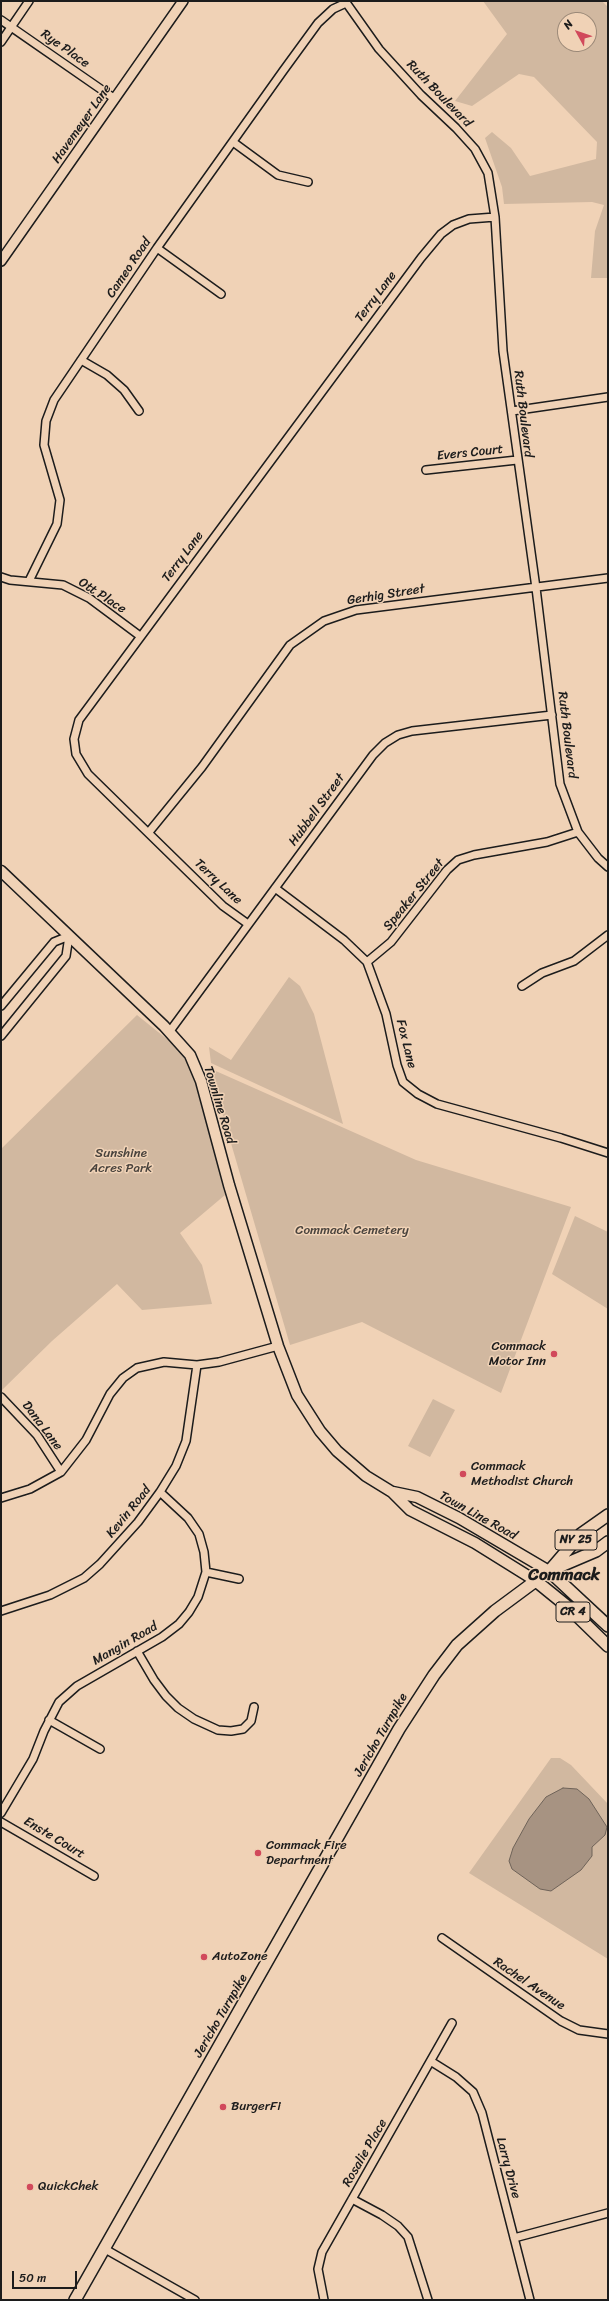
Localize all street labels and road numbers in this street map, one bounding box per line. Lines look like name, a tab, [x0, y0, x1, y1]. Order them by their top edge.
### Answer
street label: Rye Place	[38, 27, 92, 71]
street label: Ruth Boulevard	[403, 57, 475, 131]
street label: Havemeyer Lane	[49, 81, 115, 167]
street label: Cameo Road	[103, 235, 155, 301]
street label: Terry Lane	[352, 268, 400, 326]
street label: Ruth Boulevard	[510, 370, 536, 458]
street label: Evers Court	[436, 442, 504, 464]
street label: Terry Lane	[159, 528, 207, 586]
street label: Ott Place	[75, 575, 129, 617]
street label: Gerhig Street	[346, 581, 426, 609]
street label: Ruth Boulevard	[554, 691, 580, 779]
street label: Hubbell Street	[286, 771, 348, 849]
street label: Terry Lane	[191, 856, 245, 908]
street label: Speaker Street	[380, 856, 448, 934]
street label: Fox Lane	[392, 1018, 420, 1070]
street label: Townline Road	[200, 1064, 238, 1146]
street label: Dana Lane	[18, 1398, 66, 1454]
street label: Kevin Road	[103, 1483, 155, 1541]
street label: Town Line Road	[436, 1488, 520, 1544]
road number: NY 25	[555, 1530, 597, 1550]
road number: CR 4	[556, 1602, 590, 1622]
street label: Mangin Road	[90, 1619, 160, 1669]
street label: Jericho Turnpike	[351, 1690, 411, 1780]
street label: Enste Court	[21, 1814, 87, 1862]
street label: Rachel Avenue	[490, 1954, 568, 2014]
street label: Jericho Turnpike	[191, 1971, 251, 2061]
street label: Rosalie Place	[339, 2116, 391, 2190]
street label: Larry Drive	[492, 2136, 524, 2200]

